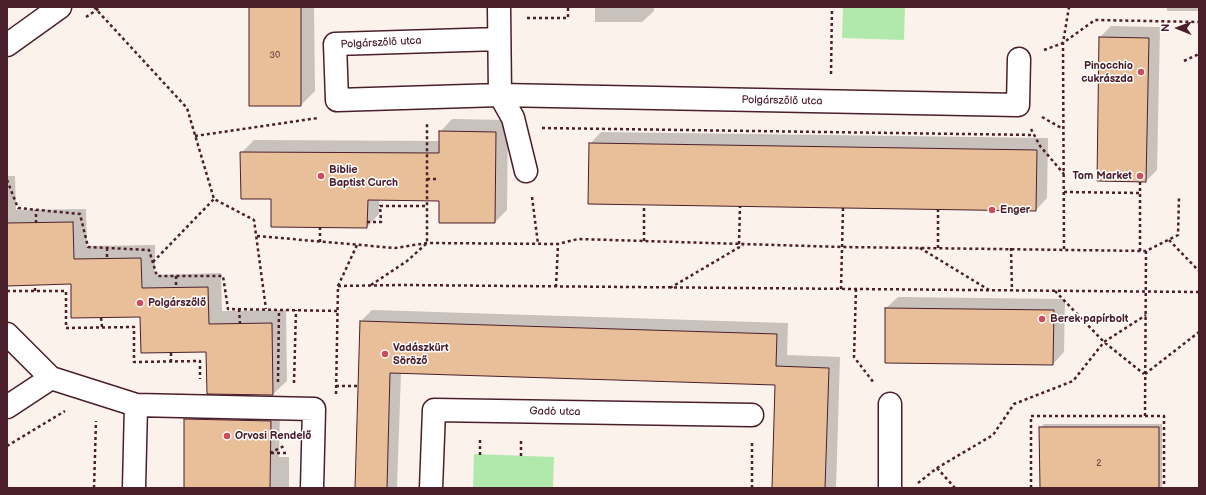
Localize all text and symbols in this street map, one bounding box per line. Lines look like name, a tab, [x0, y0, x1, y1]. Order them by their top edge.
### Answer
north arrow	[1158, 8, 1198, 48]
text: N	[1159, 24, 1172, 32]
street label: Polgárszőlő utca	[340, 34, 422, 52]
house number: 30	[270, 51, 280, 61]
place label: Pinocchio cukrászda	[1081, 59, 1133, 85]
marker: Pinocchio cukrászda	[1136, 67, 1146, 77]
street label: Polgárszőlő utca	[741, 94, 823, 108]
place label: Biblie Baptist Curch	[329, 163, 398, 189]
place label: Tom Market	[1073, 169, 1132, 183]
marker: Biblie Baptist Curch	[316, 171, 326, 181]
marker: Tom Market	[1135, 171, 1145, 181]
place label: Enger	[1000, 203, 1030, 217]
marker: Enger	[987, 205, 997, 215]
place label: Polgárszőlő	[148, 296, 206, 310]
marker: Polgárszőlő	[135, 298, 145, 308]
place label: Berek papírbolt	[1050, 312, 1128, 326]
marker: Berek papírbolt	[1037, 314, 1047, 324]
place label: Vadászkürt Söröző	[393, 341, 449, 367]
marker: Vadászkürt Söröző	[380, 349, 390, 359]
street label: Gadó utca	[529, 405, 581, 419]
place label: Orvosi Rendelő	[235, 429, 311, 443]
marker: Orvosi Rendelő	[222, 431, 232, 441]
house number: 2	[1096, 459, 1102, 469]

